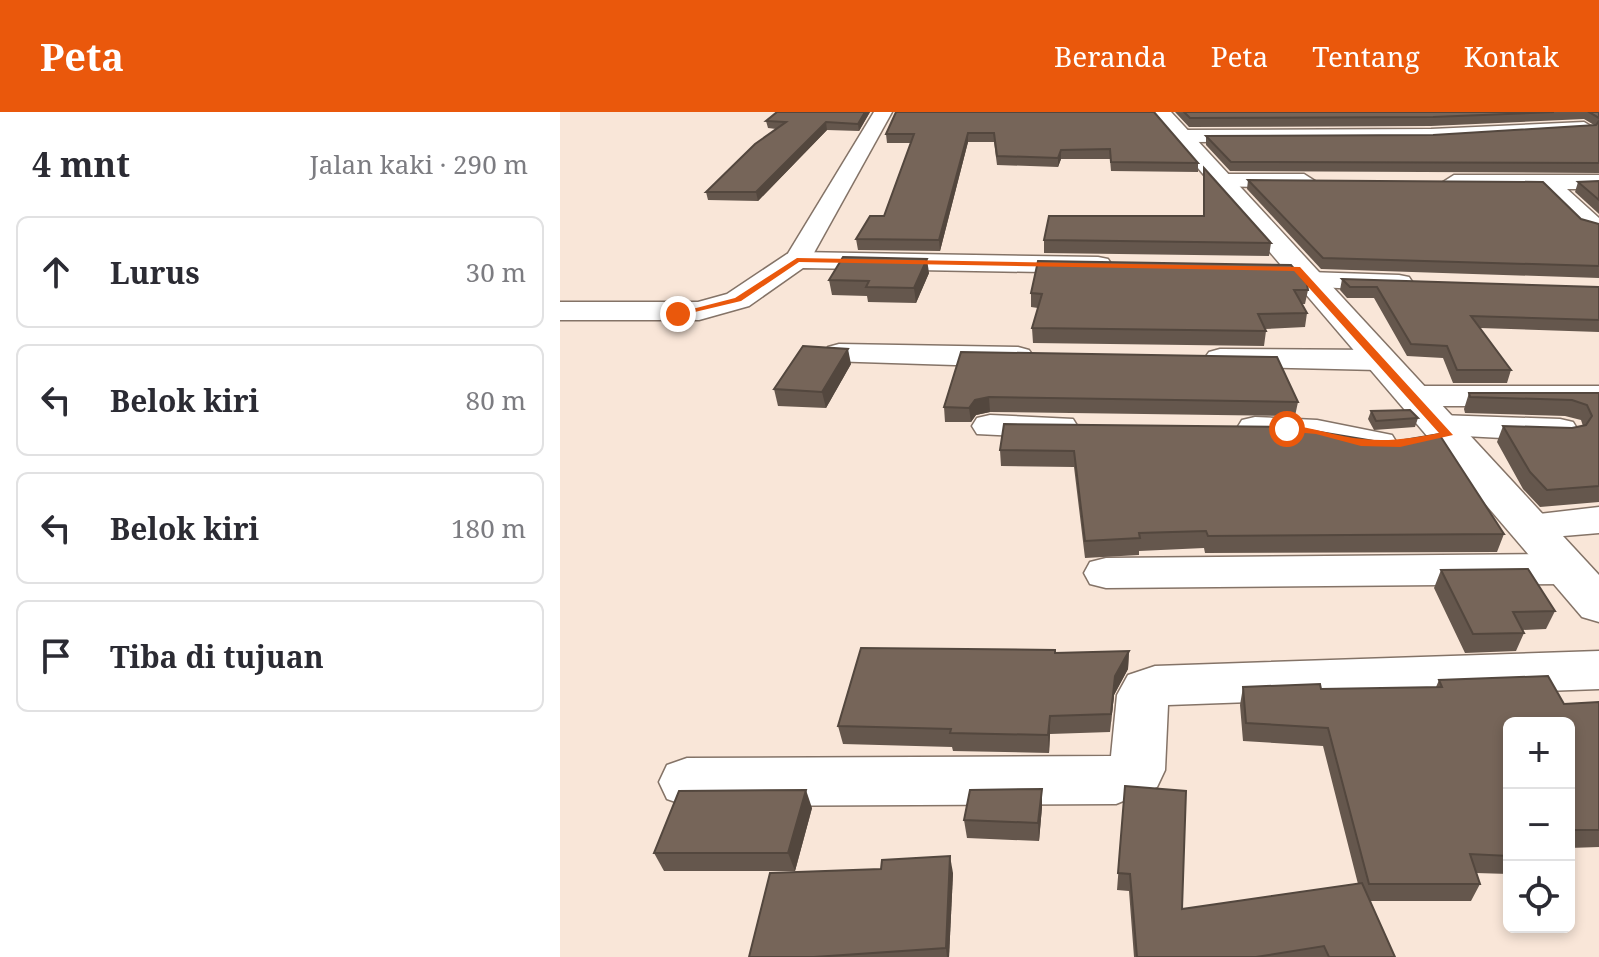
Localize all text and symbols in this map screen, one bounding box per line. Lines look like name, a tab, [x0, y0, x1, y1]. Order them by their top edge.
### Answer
text: Peta	[40, 30, 124, 82]
text: Beranda	[1054, 37, 1167, 75]
text: Peta	[1211, 37, 1268, 75]
text: Tentang	[1312, 37, 1420, 75]
text: Kontak	[1464, 37, 1559, 75]
text: 4 mnt	[32, 141, 130, 187]
text: Jalan kaki · 290 m	[310, 146, 528, 182]
icon: ahead	[34, 250, 78, 294]
text: Lurus	[110, 252, 200, 293]
text: 30 m	[466, 254, 526, 290]
route end	[660, 296, 696, 332]
icon: left	[34, 378, 78, 422]
text: Belok kiri	[110, 380, 259, 421]
text: 80 m	[466, 382, 526, 418]
route start	[1269, 411, 1305, 447]
icon: left	[34, 506, 78, 550]
text: Belok kiri	[110, 508, 259, 549]
text: 180 m	[451, 510, 526, 546]
icon: arrive	[34, 634, 78, 678]
text: Tiba di tujuan	[110, 636, 324, 677]
map controls	[1503, 717, 1575, 933]
button: +	[1503, 717, 1575, 789]
button: −	[1503, 789, 1575, 861]
button: locate	[1503, 861, 1575, 933]

